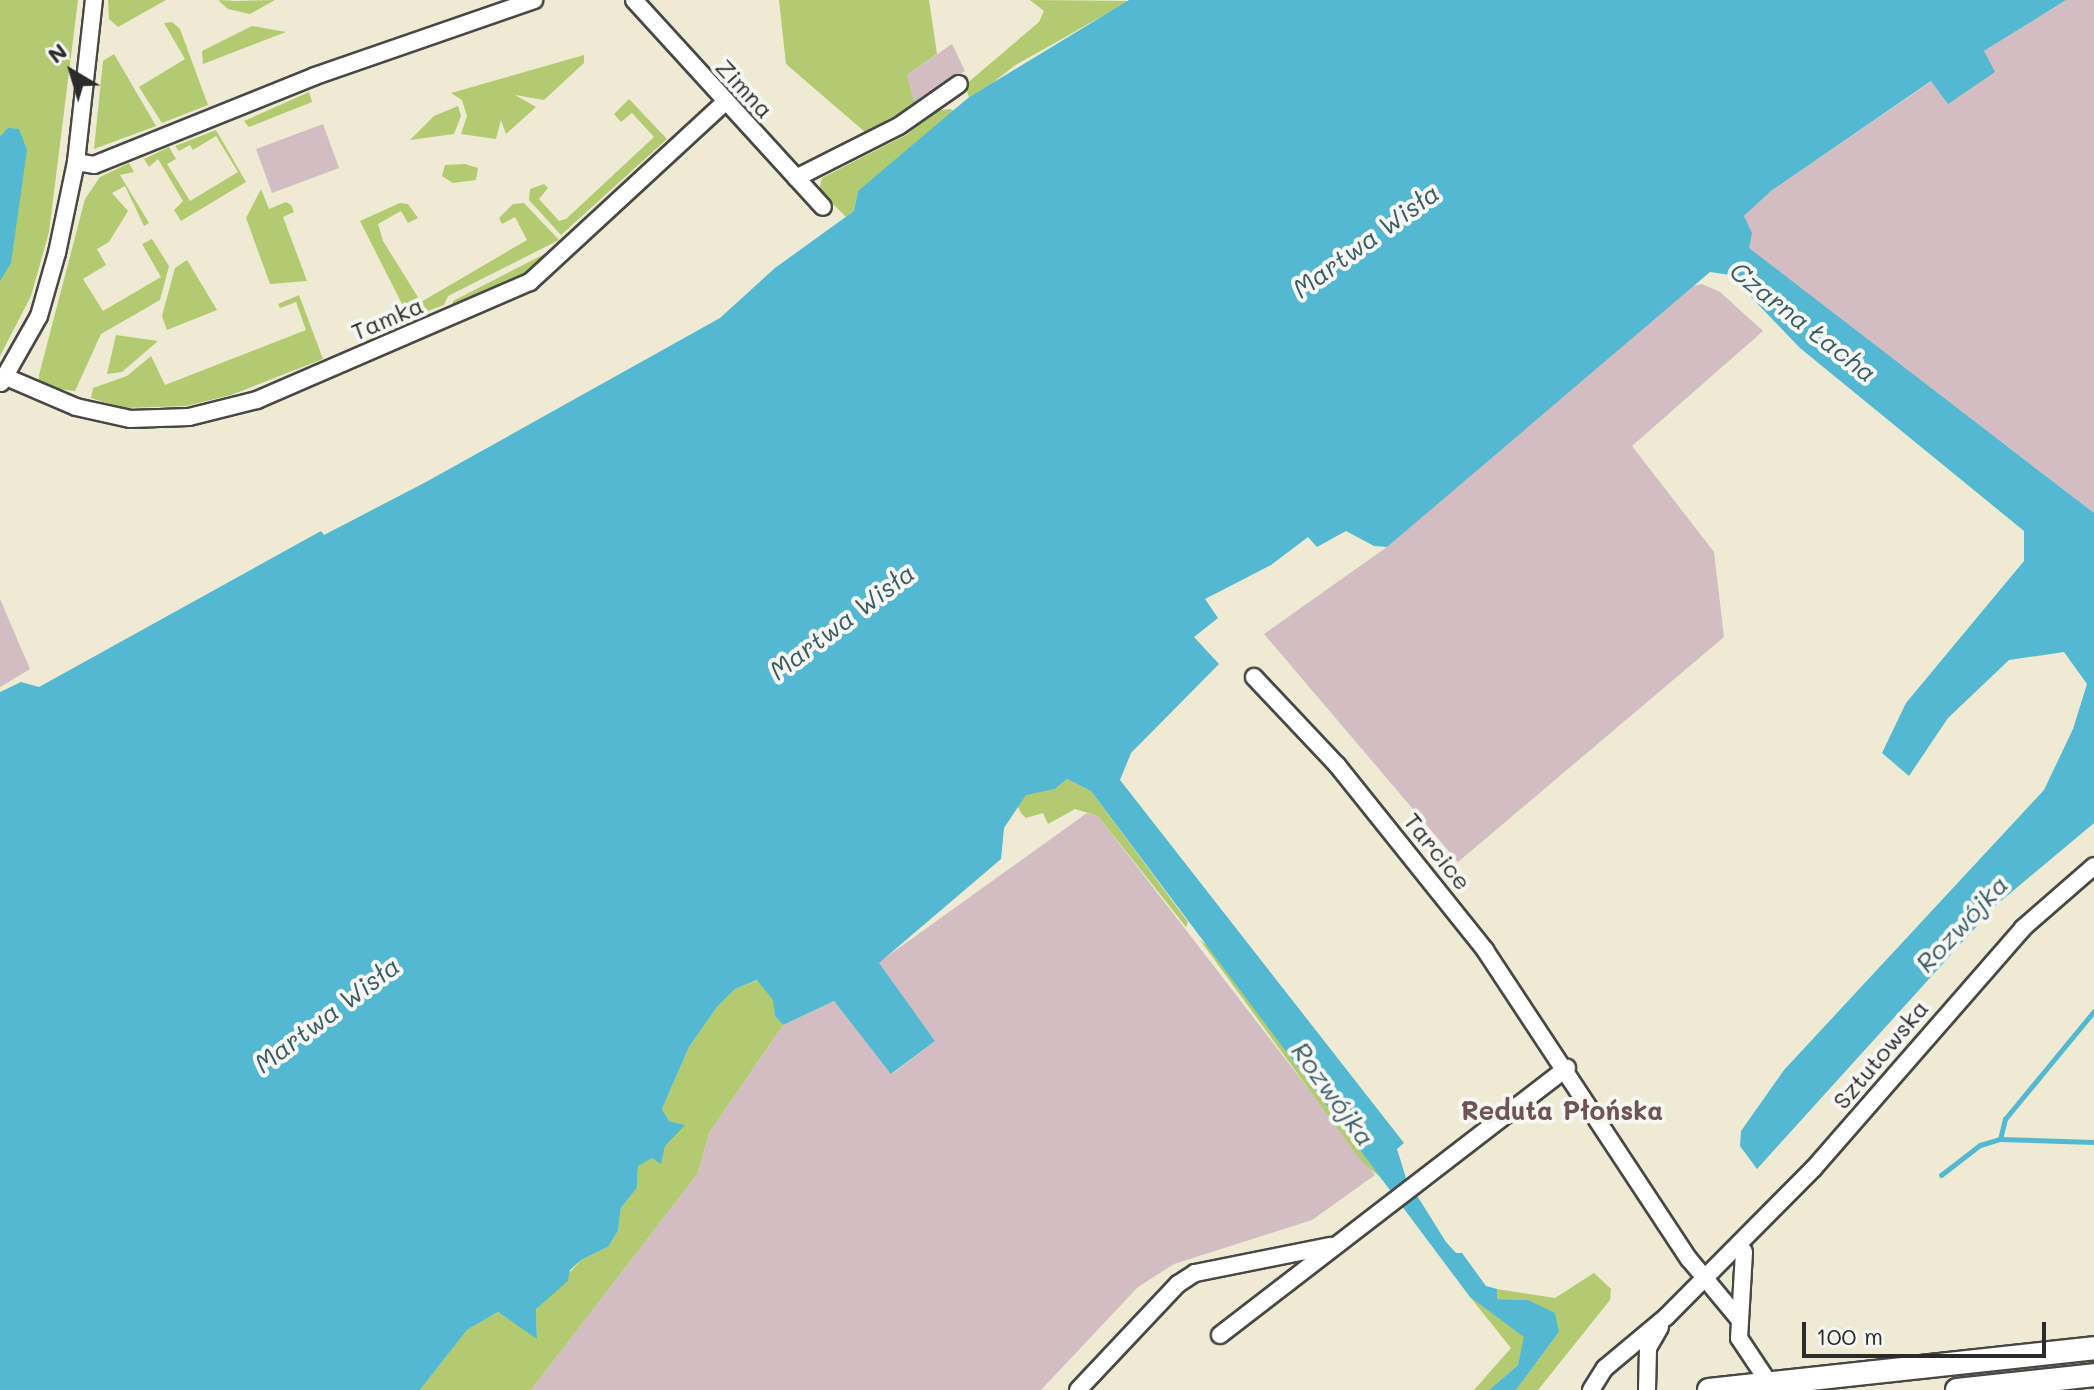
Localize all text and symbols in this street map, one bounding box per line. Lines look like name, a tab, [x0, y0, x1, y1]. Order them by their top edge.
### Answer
north arrow	[32, 32, 112, 112]
text: N	[41, 36, 72, 69]
street label: Zimna	[710, 52, 780, 124]
water label: Martwa Wisła	[1287, 177, 1445, 305]
water label: Czarna Łacha	[1724, 255, 1882, 389]
street label: Tamka	[347, 290, 427, 346]
water label: Martwa Wisła	[763, 557, 921, 687]
street label: Tarcice	[1398, 807, 1478, 895]
water label: Rozwójka	[1909, 869, 2015, 979]
water label: Martwa Wisła	[248, 950, 406, 1080]
street label: Sztutowska	[1826, 994, 1934, 1114]
water label: Rozwójka	[1285, 1036, 1381, 1152]
district label: Reduta Płońska	[1461, 1095, 1663, 1127]
scale bar	[1806, 1306, 2050, 1356]
text: 100 m	[1816, 1320, 1883, 1351]

